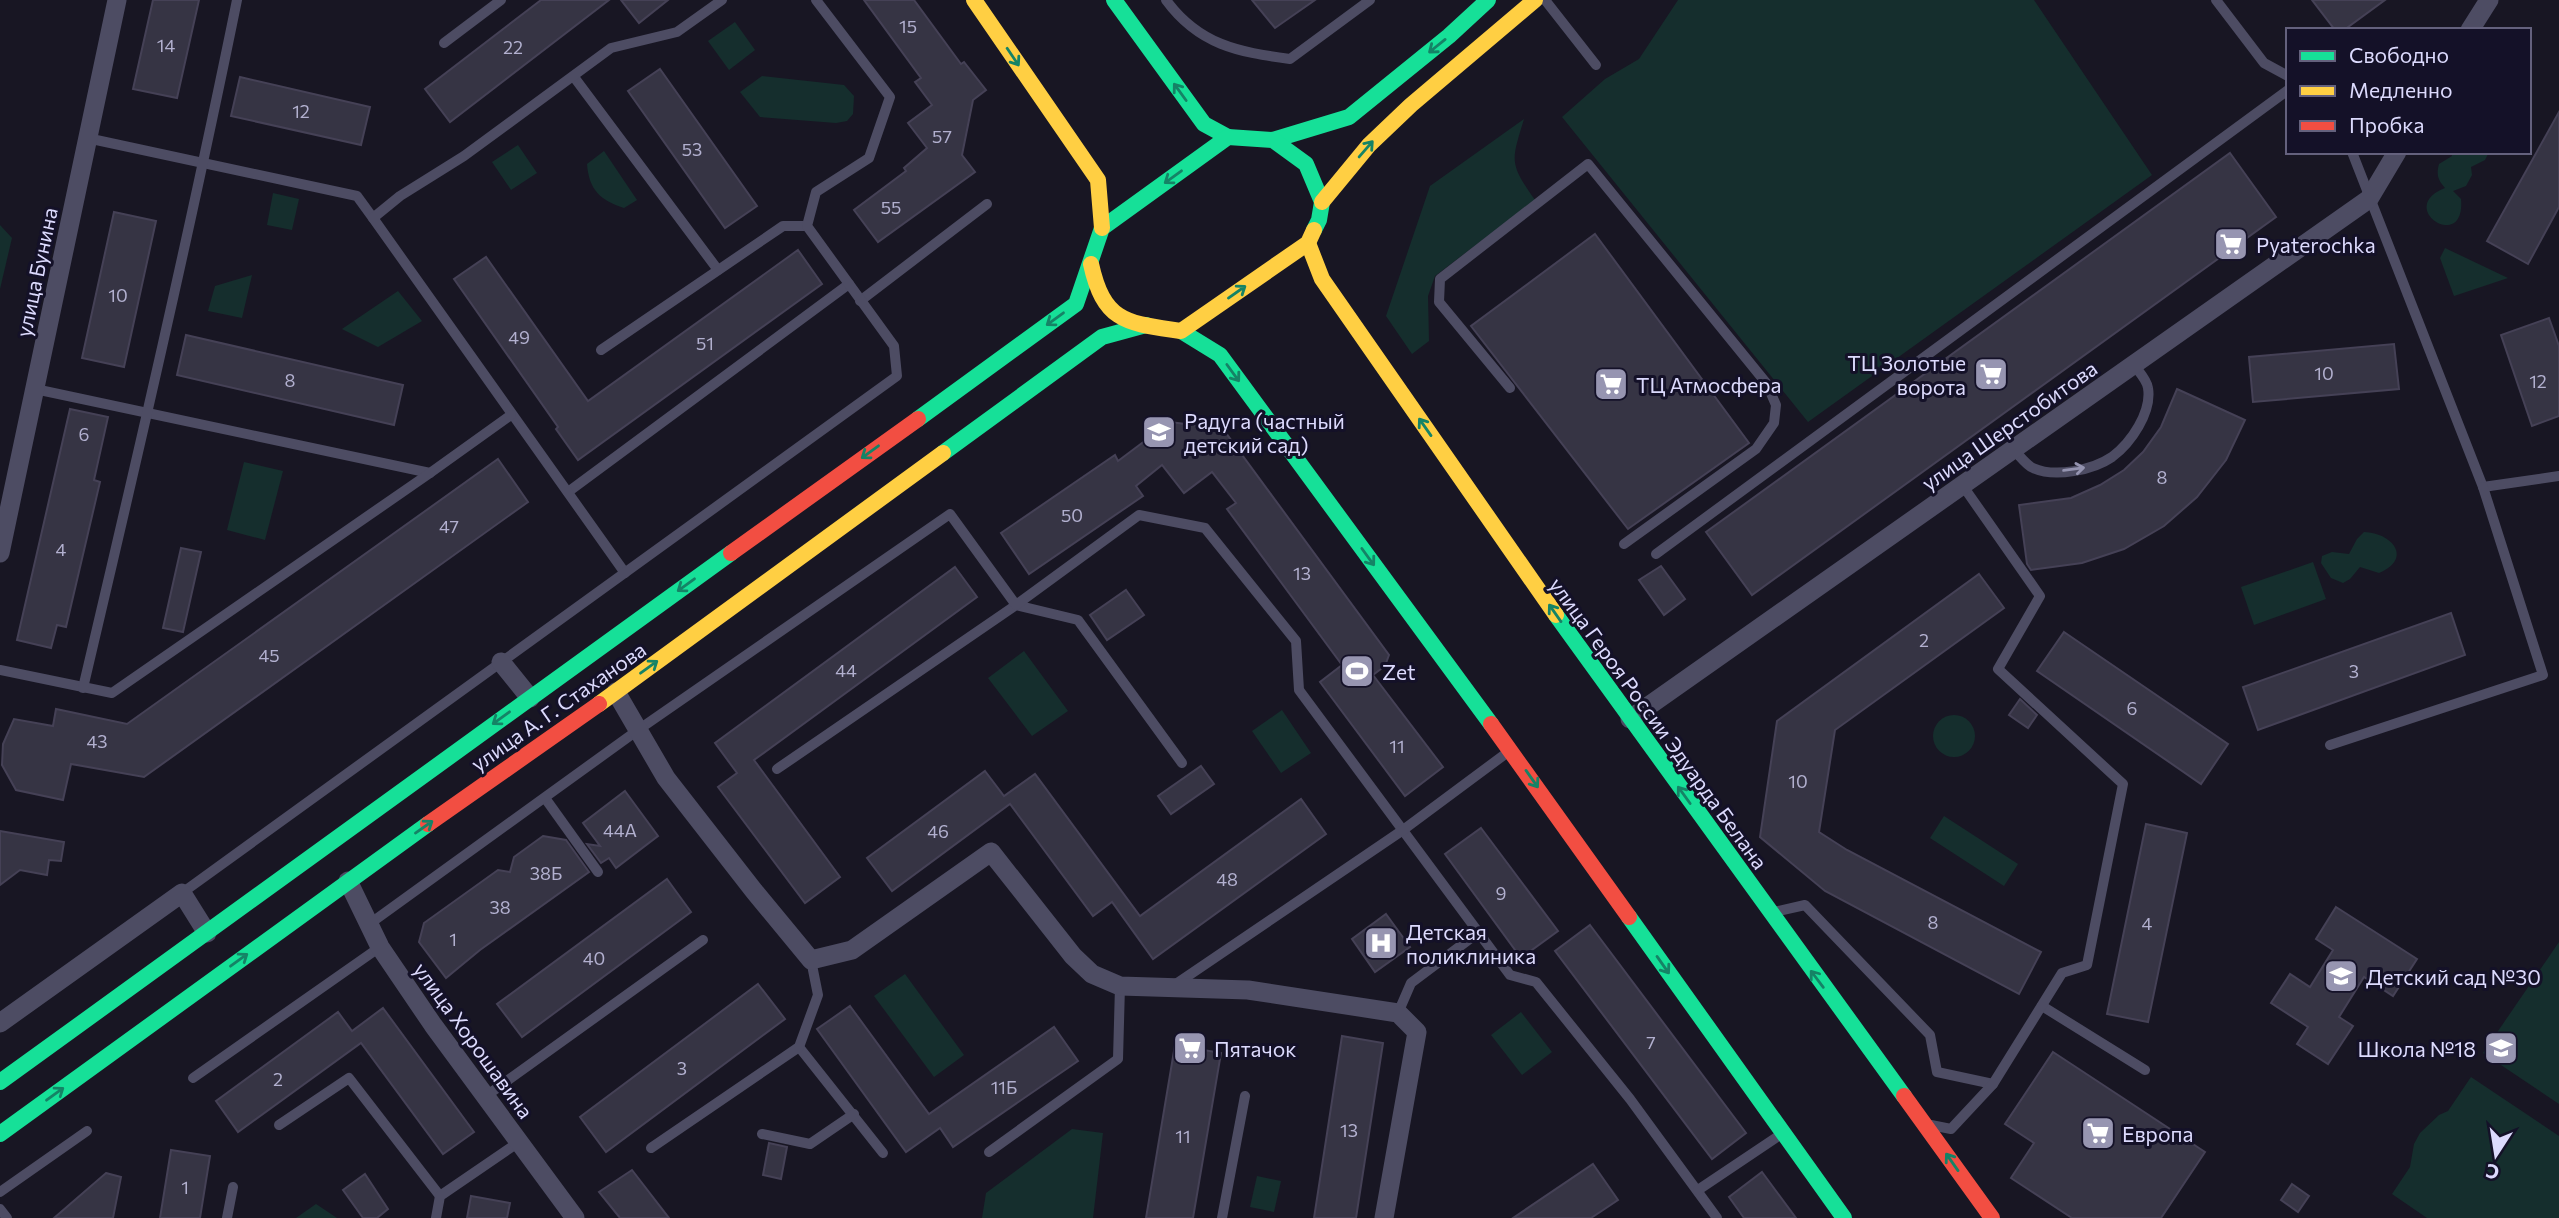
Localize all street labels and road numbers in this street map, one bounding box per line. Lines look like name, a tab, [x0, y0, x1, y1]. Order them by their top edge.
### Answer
street label: улица Бунина	[10, 205, 62, 339]
street label: улица Шерстобитова	[1916, 355, 2102, 495]
street label: улица Героя России Эдуарда Белана	[1545, 572, 1773, 874]
street label: улица А. Г. Стаханова	[466, 636, 650, 776]
street label: улица Хорошавина	[409, 957, 539, 1123]

